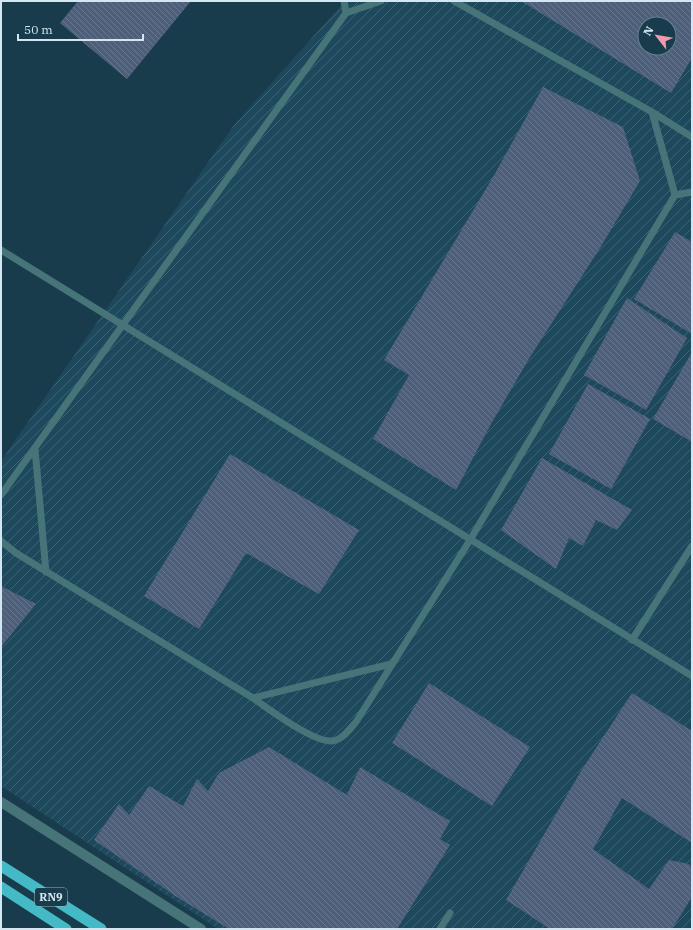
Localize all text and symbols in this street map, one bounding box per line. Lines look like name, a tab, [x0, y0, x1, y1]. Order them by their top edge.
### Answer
scale bar	[18, 16, 143, 42]
north arrow	[637, 16, 677, 56]
text: 50 m	[24, 22, 53, 37]
text: N	[640, 23, 657, 38]
road number: RN9	[35, 888, 67, 906]

